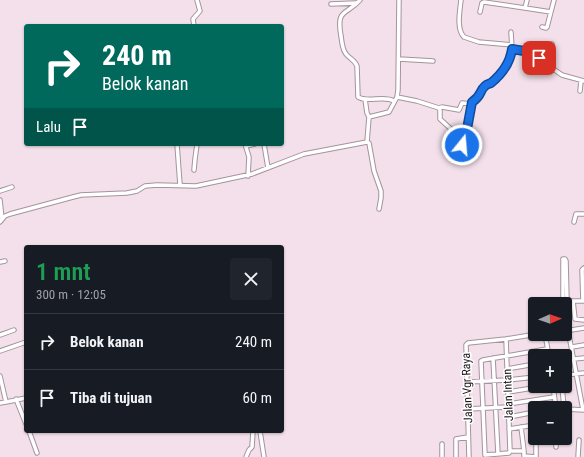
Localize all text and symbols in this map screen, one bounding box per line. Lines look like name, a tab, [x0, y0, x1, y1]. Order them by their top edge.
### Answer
text: 240 m	[102, 39, 172, 72]
icon: right	[36, 40, 88, 92]
pin	[522, 41, 556, 75]
icon: arrive	[528, 47, 550, 69]
text: Belok kanan	[102, 73, 188, 94]
icon: arrive	[69, 116, 91, 138]
text: Lalu	[36, 118, 61, 136]
position arrow	[441, 124, 483, 166]
text: 1 mnt	[36, 258, 91, 286]
button: close	[230, 258, 272, 300]
text: 300 m · 12:05	[36, 287, 106, 302]
north arrow	[528, 297, 572, 341]
map controls	[528, 297, 572, 445]
icon: right	[36, 331, 58, 353]
text: Belok kanan	[70, 333, 144, 351]
text: 240 m	[235, 333, 272, 351]
button: +	[528, 349, 572, 393]
street label: Jalan Vgr Raya	[459, 352, 475, 423]
street label: Jalan Intan	[500, 368, 516, 422]
icon: arrive	[36, 387, 58, 409]
text: Tiba di tujuan	[70, 389, 152, 407]
text: 60 m	[242, 389, 272, 407]
button: −	[528, 401, 572, 445]

